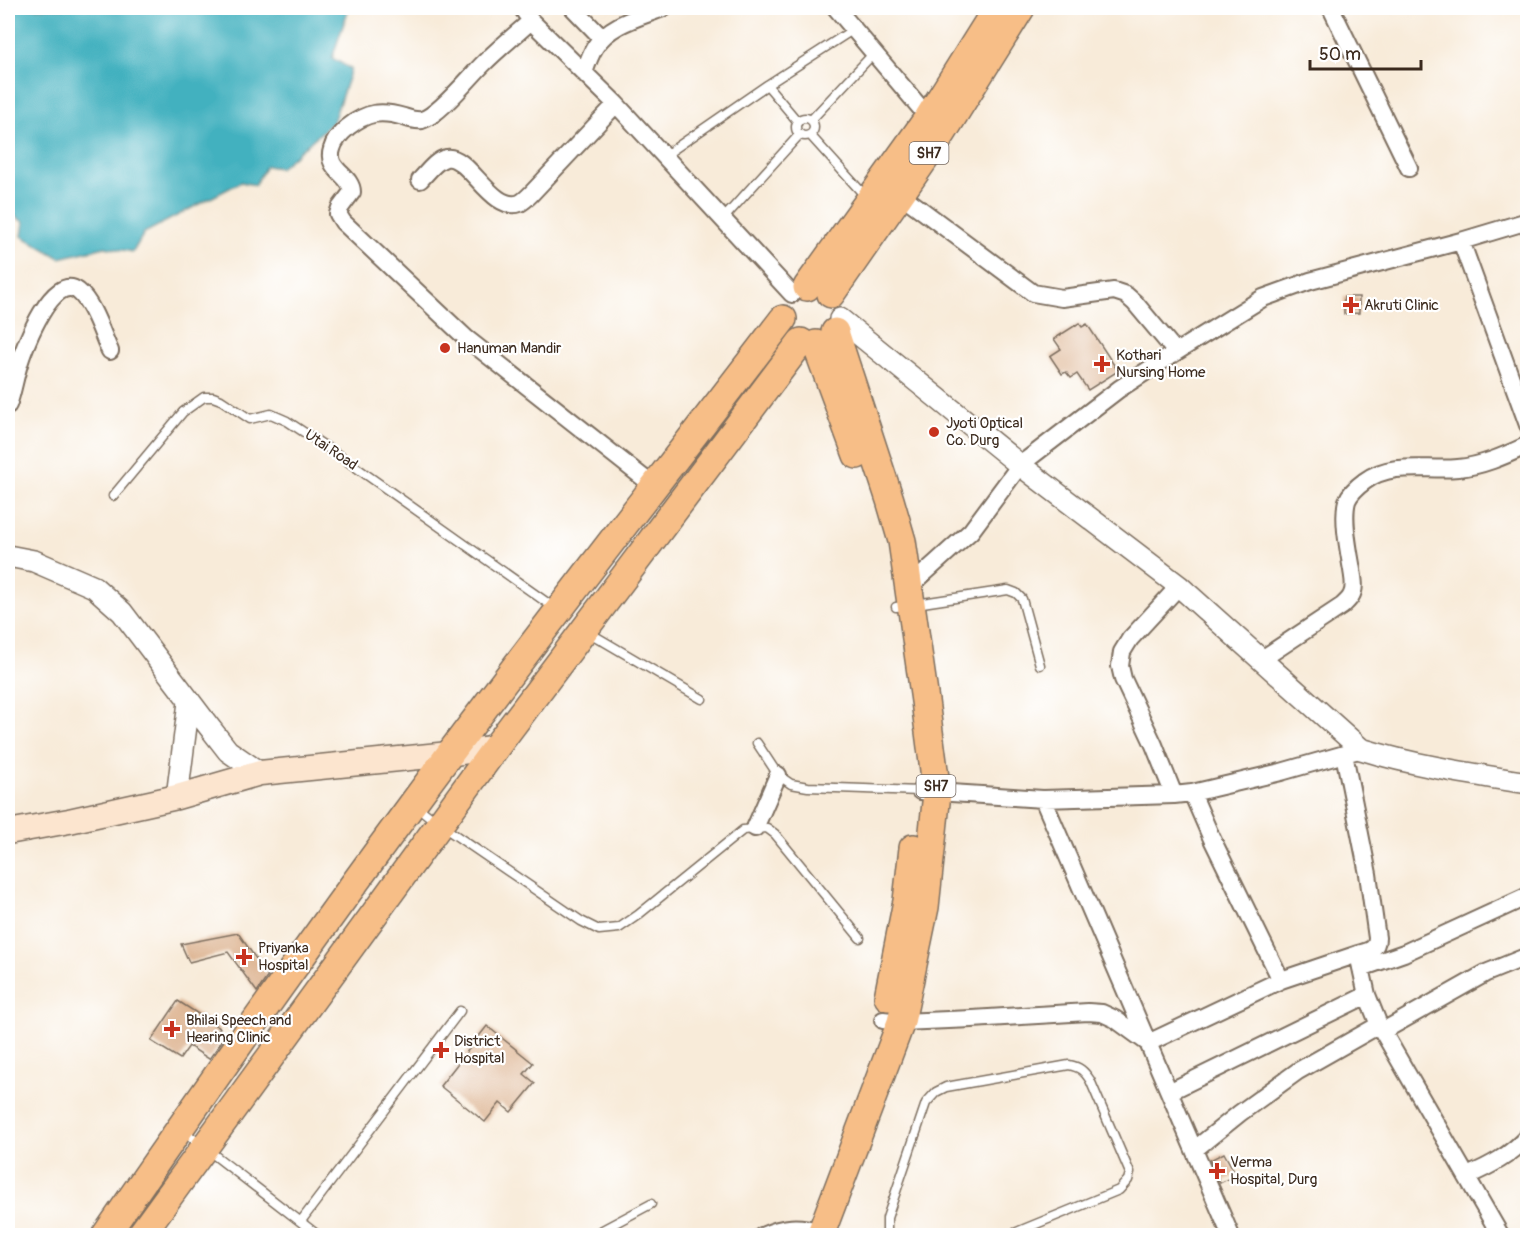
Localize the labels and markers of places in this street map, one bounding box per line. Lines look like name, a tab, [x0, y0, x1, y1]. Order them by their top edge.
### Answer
marker: Akruti Clinic	[1342, 296, 1360, 314]
place label: Akruti Clinic	[1364, 296, 1439, 315]
place label: Hanuman Mandir	[457, 339, 562, 358]
marker: Hanuman Mandir	[438, 341, 452, 355]
place label: Kothari Nursing Home	[1116, 346, 1206, 382]
marker: Kothari Nursing Home	[1093, 355, 1111, 373]
place label: Jyoti Optical Co. Durg	[946, 414, 1023, 450]
marker: Jyoti Optical Co. Durg	[927, 425, 941, 439]
place label: Priyanka Hospital	[258, 939, 309, 975]
marker: Priyanka Hospital	[235, 948, 253, 966]
place label: Bhilai Speech and Hearing Clinic	[186, 1011, 292, 1047]
marker: Bhilai Speech and Hearing Clinic	[163, 1020, 181, 1038]
place label: District Hospital	[454, 1032, 505, 1068]
marker: District Hospital	[432, 1041, 450, 1059]
place label: Verma Hospital, Durg	[1230, 1153, 1317, 1189]
marker: Verma Hospital, Durg	[1208, 1162, 1226, 1180]

